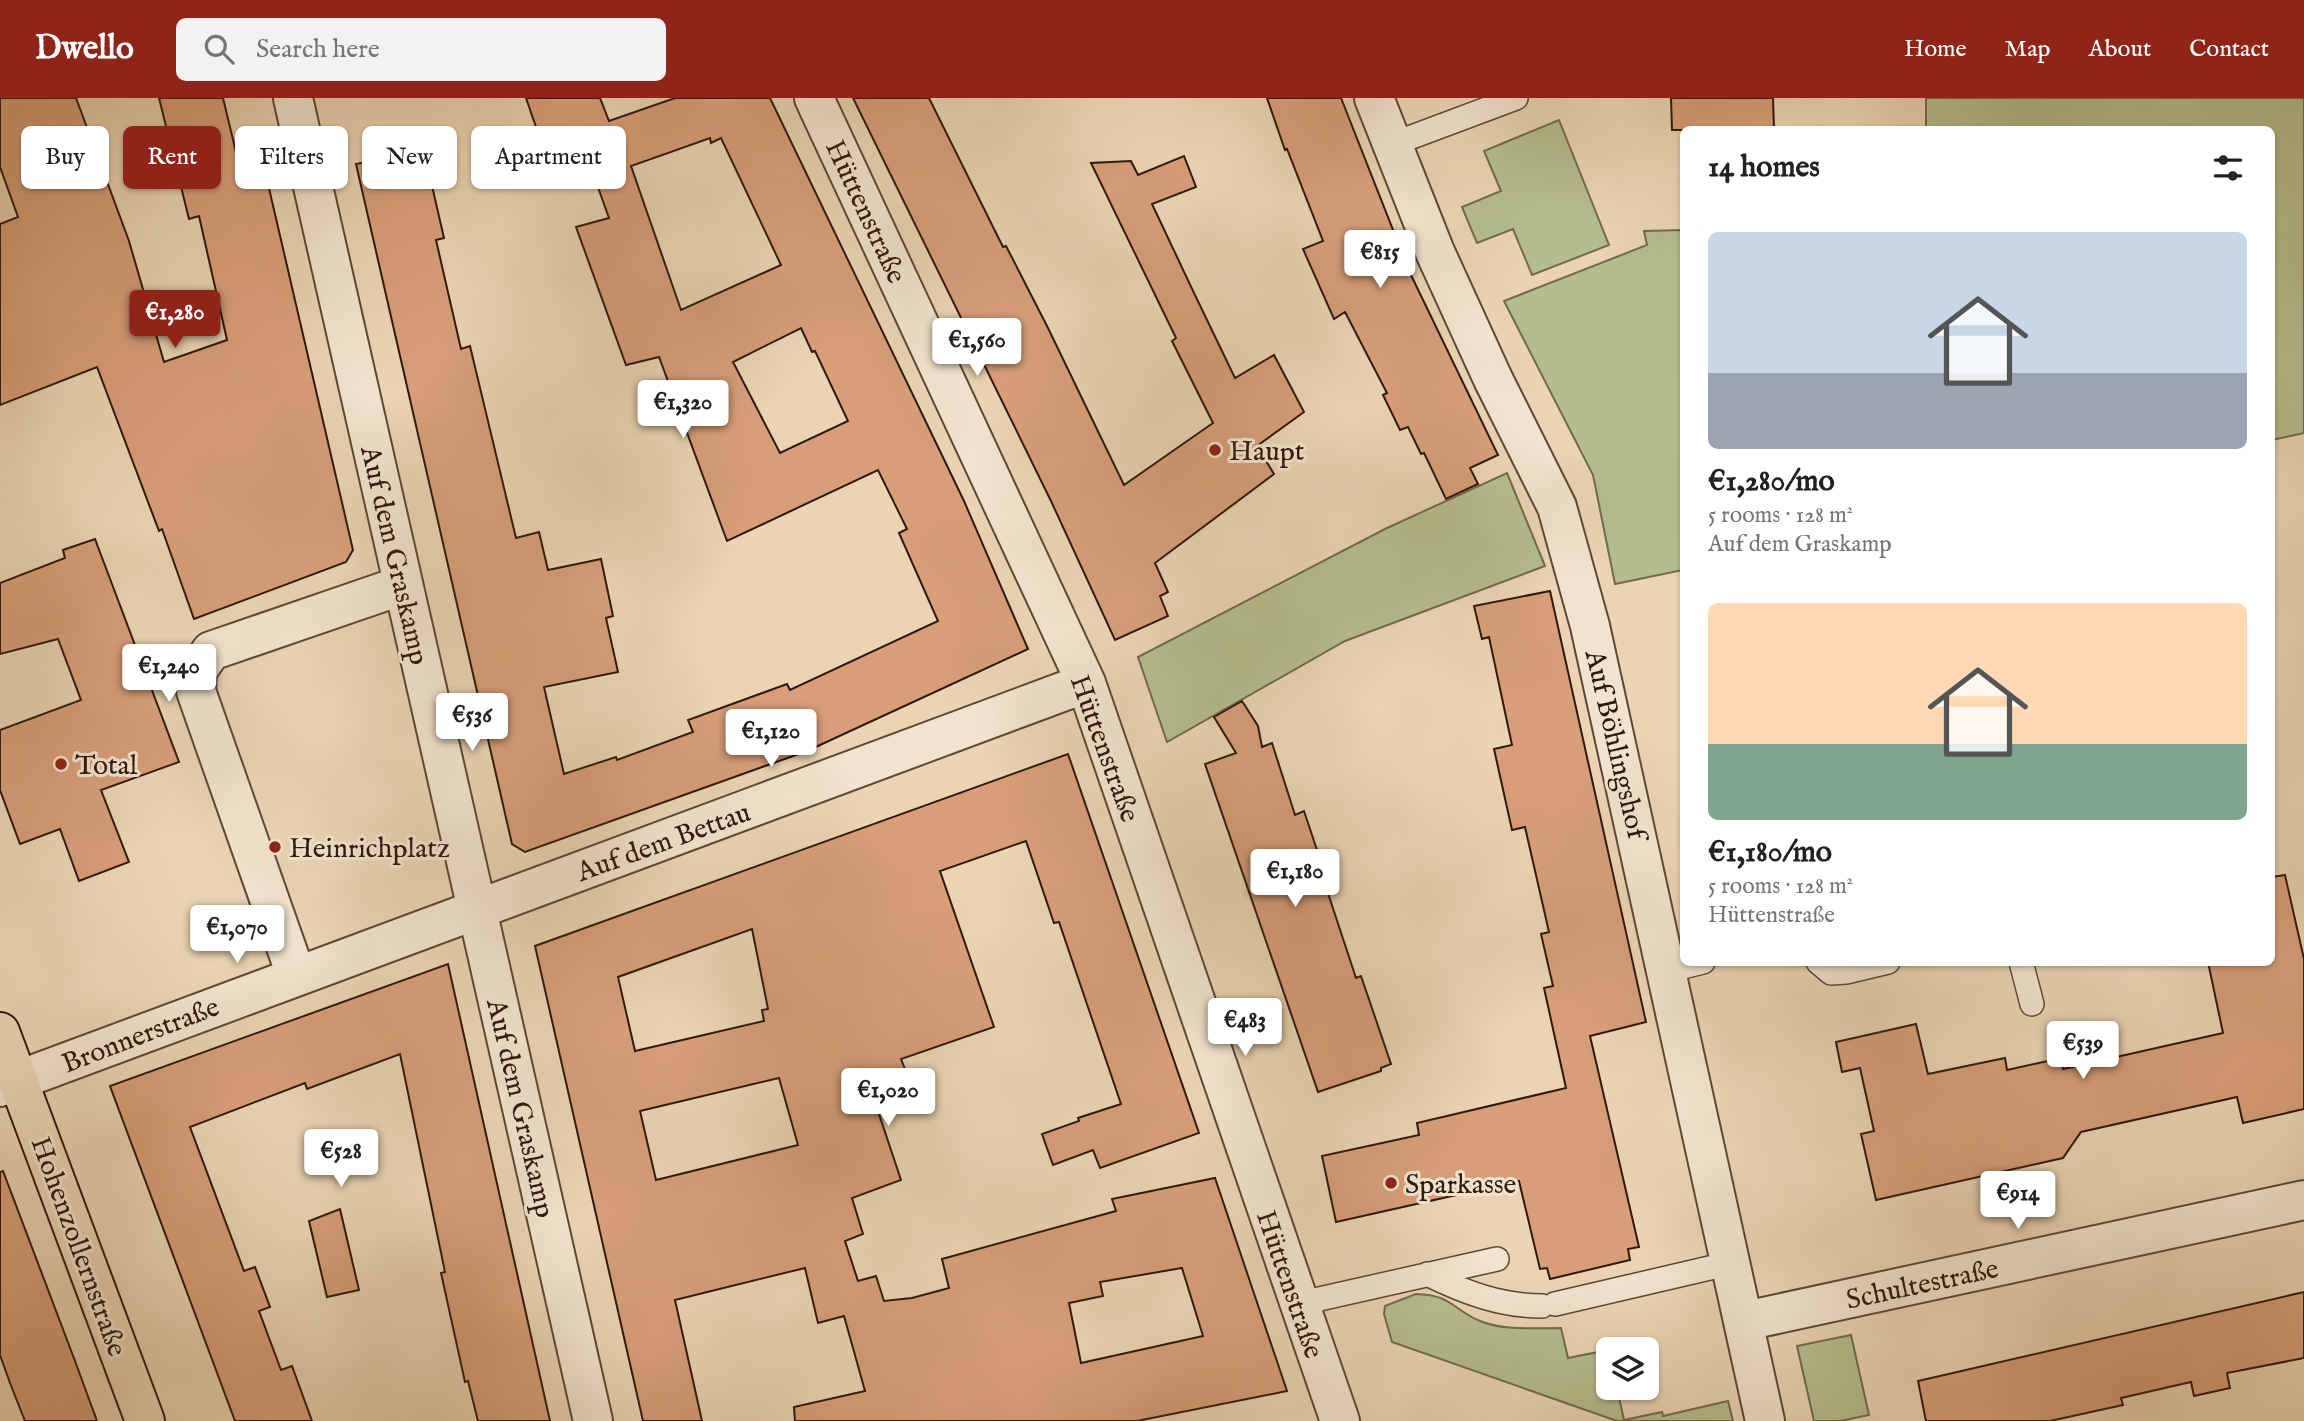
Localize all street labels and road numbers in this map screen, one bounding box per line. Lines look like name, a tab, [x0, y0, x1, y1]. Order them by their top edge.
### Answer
street label: Hüttenstraße	[816, 135, 913, 290]
street label: Auf dem Graskamp	[351, 442, 436, 668]
street label: Auf Böhlingshof	[1576, 646, 1654, 847]
street label: Hüttenstraße	[1061, 670, 1147, 827]
street label: Auf dem Bettau	[571, 796, 756, 891]
street label: Bronnerstraße	[57, 990, 225, 1082]
street label: Auf dem Graskamp	[477, 995, 562, 1221]
street label: Hohenzollernstraße	[22, 1132, 134, 1362]
street label: Hüttenstraße	[1247, 1206, 1330, 1364]
street label: Schultestraße	[1843, 1252, 2002, 1319]

